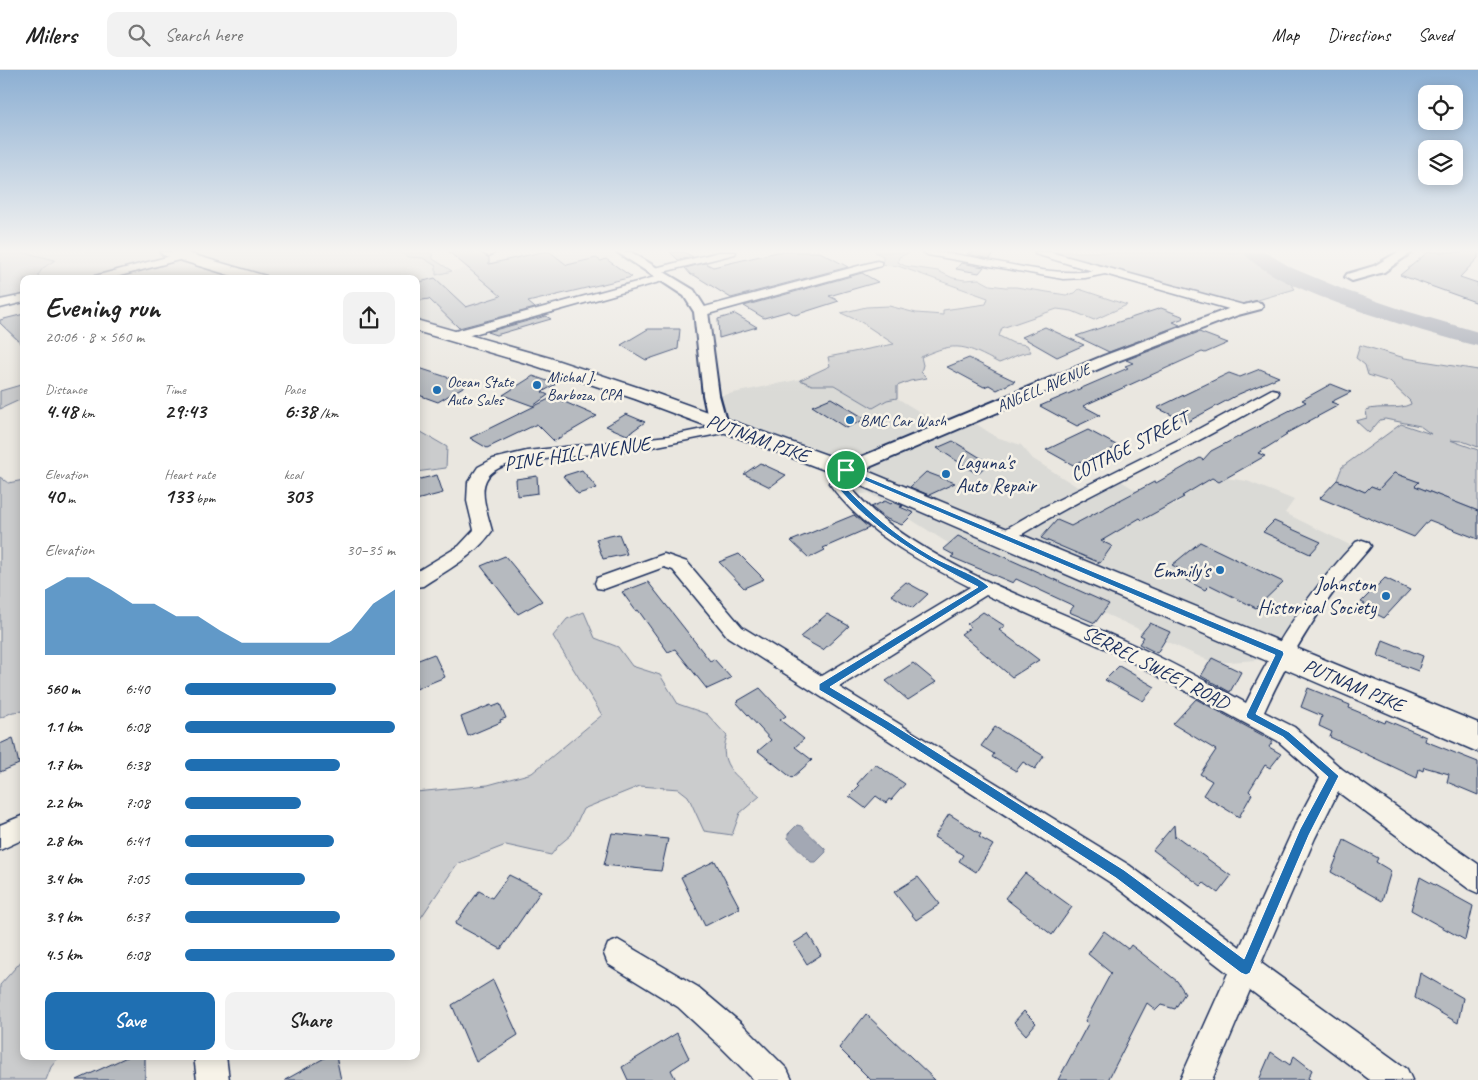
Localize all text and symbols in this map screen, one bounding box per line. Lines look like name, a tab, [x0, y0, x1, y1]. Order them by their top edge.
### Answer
search box	[107, 12, 457, 57]
text: Milers	[25, 20, 77, 50]
icon: search	[125, 21, 153, 49]
text: Search here	[165, 23, 242, 47]
text: Map	[1272, 24, 1299, 46]
text: Directions	[1327, 24, 1390, 46]
text: Saved	[1418, 24, 1453, 46]
map controls	[1418, 85, 1463, 185]
button: locate	[1418, 85, 1463, 130]
button: layers	[1418, 140, 1463, 185]
text: Evening run	[45, 290, 160, 325]
button: share	[343, 292, 395, 344]
text: 20:06 · 8 × 560 m	[45, 327, 144, 347]
street label: ANGELL AVENUE	[994, 358, 1095, 417]
place label: Michal J. Barboza, CPA	[547, 367, 623, 405]
place label: Ocean State Auto Sales	[447, 372, 515, 410]
marker: Michal J. Barboza, CPA	[531, 379, 543, 391]
text: Distance	[45, 381, 87, 398]
text: Time	[164, 381, 186, 398]
text: Pace	[284, 381, 305, 398]
marker: Ocean State Auto Sales	[431, 384, 443, 396]
text: 4.48	[45, 398, 78, 424]
text: 29:43	[164, 398, 206, 424]
text: 6:38	[284, 398, 317, 424]
street label: COTTAGE STREET	[1066, 404, 1197, 487]
text: km	[78, 405, 95, 422]
text: /km	[317, 405, 338, 422]
street label: PUTNAM PIKE	[703, 408, 815, 469]
place label: BMC Car Wash	[860, 411, 947, 431]
marker: BMC Car Wash	[844, 414, 856, 426]
street label: PINE HILL AVENUE	[503, 431, 654, 476]
pin	[825, 449, 867, 491]
place label: Laguna's Auto Repair	[956, 450, 1038, 498]
icon: arrive	[832, 456, 860, 484]
text: Elevation	[45, 466, 88, 483]
text: Heart rate	[164, 466, 215, 483]
text: kcal	[284, 466, 302, 483]
marker: Laguna's Auto Repair	[940, 468, 952, 480]
text: 40	[45, 483, 64, 509]
text: 133	[164, 483, 193, 509]
text: 303	[284, 483, 312, 509]
text: m	[64, 490, 75, 507]
text: bpm	[193, 490, 215, 507]
text: Elevation	[45, 540, 94, 560]
text: 30–35 m	[346, 540, 395, 560]
place label: Emmily's	[1153, 558, 1212, 583]
marker: Emmily's	[1214, 564, 1226, 576]
place label: Johnston Historical Society	[1257, 572, 1377, 620]
marker: Johnston Historical Society	[1380, 590, 1392, 602]
street label: SERREL SWEET ROAD	[1078, 620, 1236, 716]
street label: PUTNAM PIKE	[1300, 653, 1410, 719]
text: 560 m	[45, 679, 80, 699]
text: 6:40	[125, 679, 150, 699]
text: 1.1 km	[45, 717, 82, 737]
text: 6:08	[125, 717, 150, 737]
text: 1.7 km	[45, 755, 82, 775]
text: 6:38	[125, 755, 150, 775]
text: 2.2 km	[45, 793, 82, 813]
text: 7:08	[125, 793, 150, 813]
text: 2.8 km	[45, 831, 82, 851]
text: 6:41	[125, 831, 150, 851]
text: 3.4 km	[45, 869, 82, 889]
text: 7:05	[125, 869, 150, 889]
text: 3.9 km	[45, 907, 82, 927]
text: 6:37	[125, 907, 150, 927]
text: 4.5 km	[45, 945, 82, 965]
text: 6:08	[125, 945, 150, 965]
button: Save	[45, 992, 215, 1050]
button: Share	[225, 992, 395, 1050]

